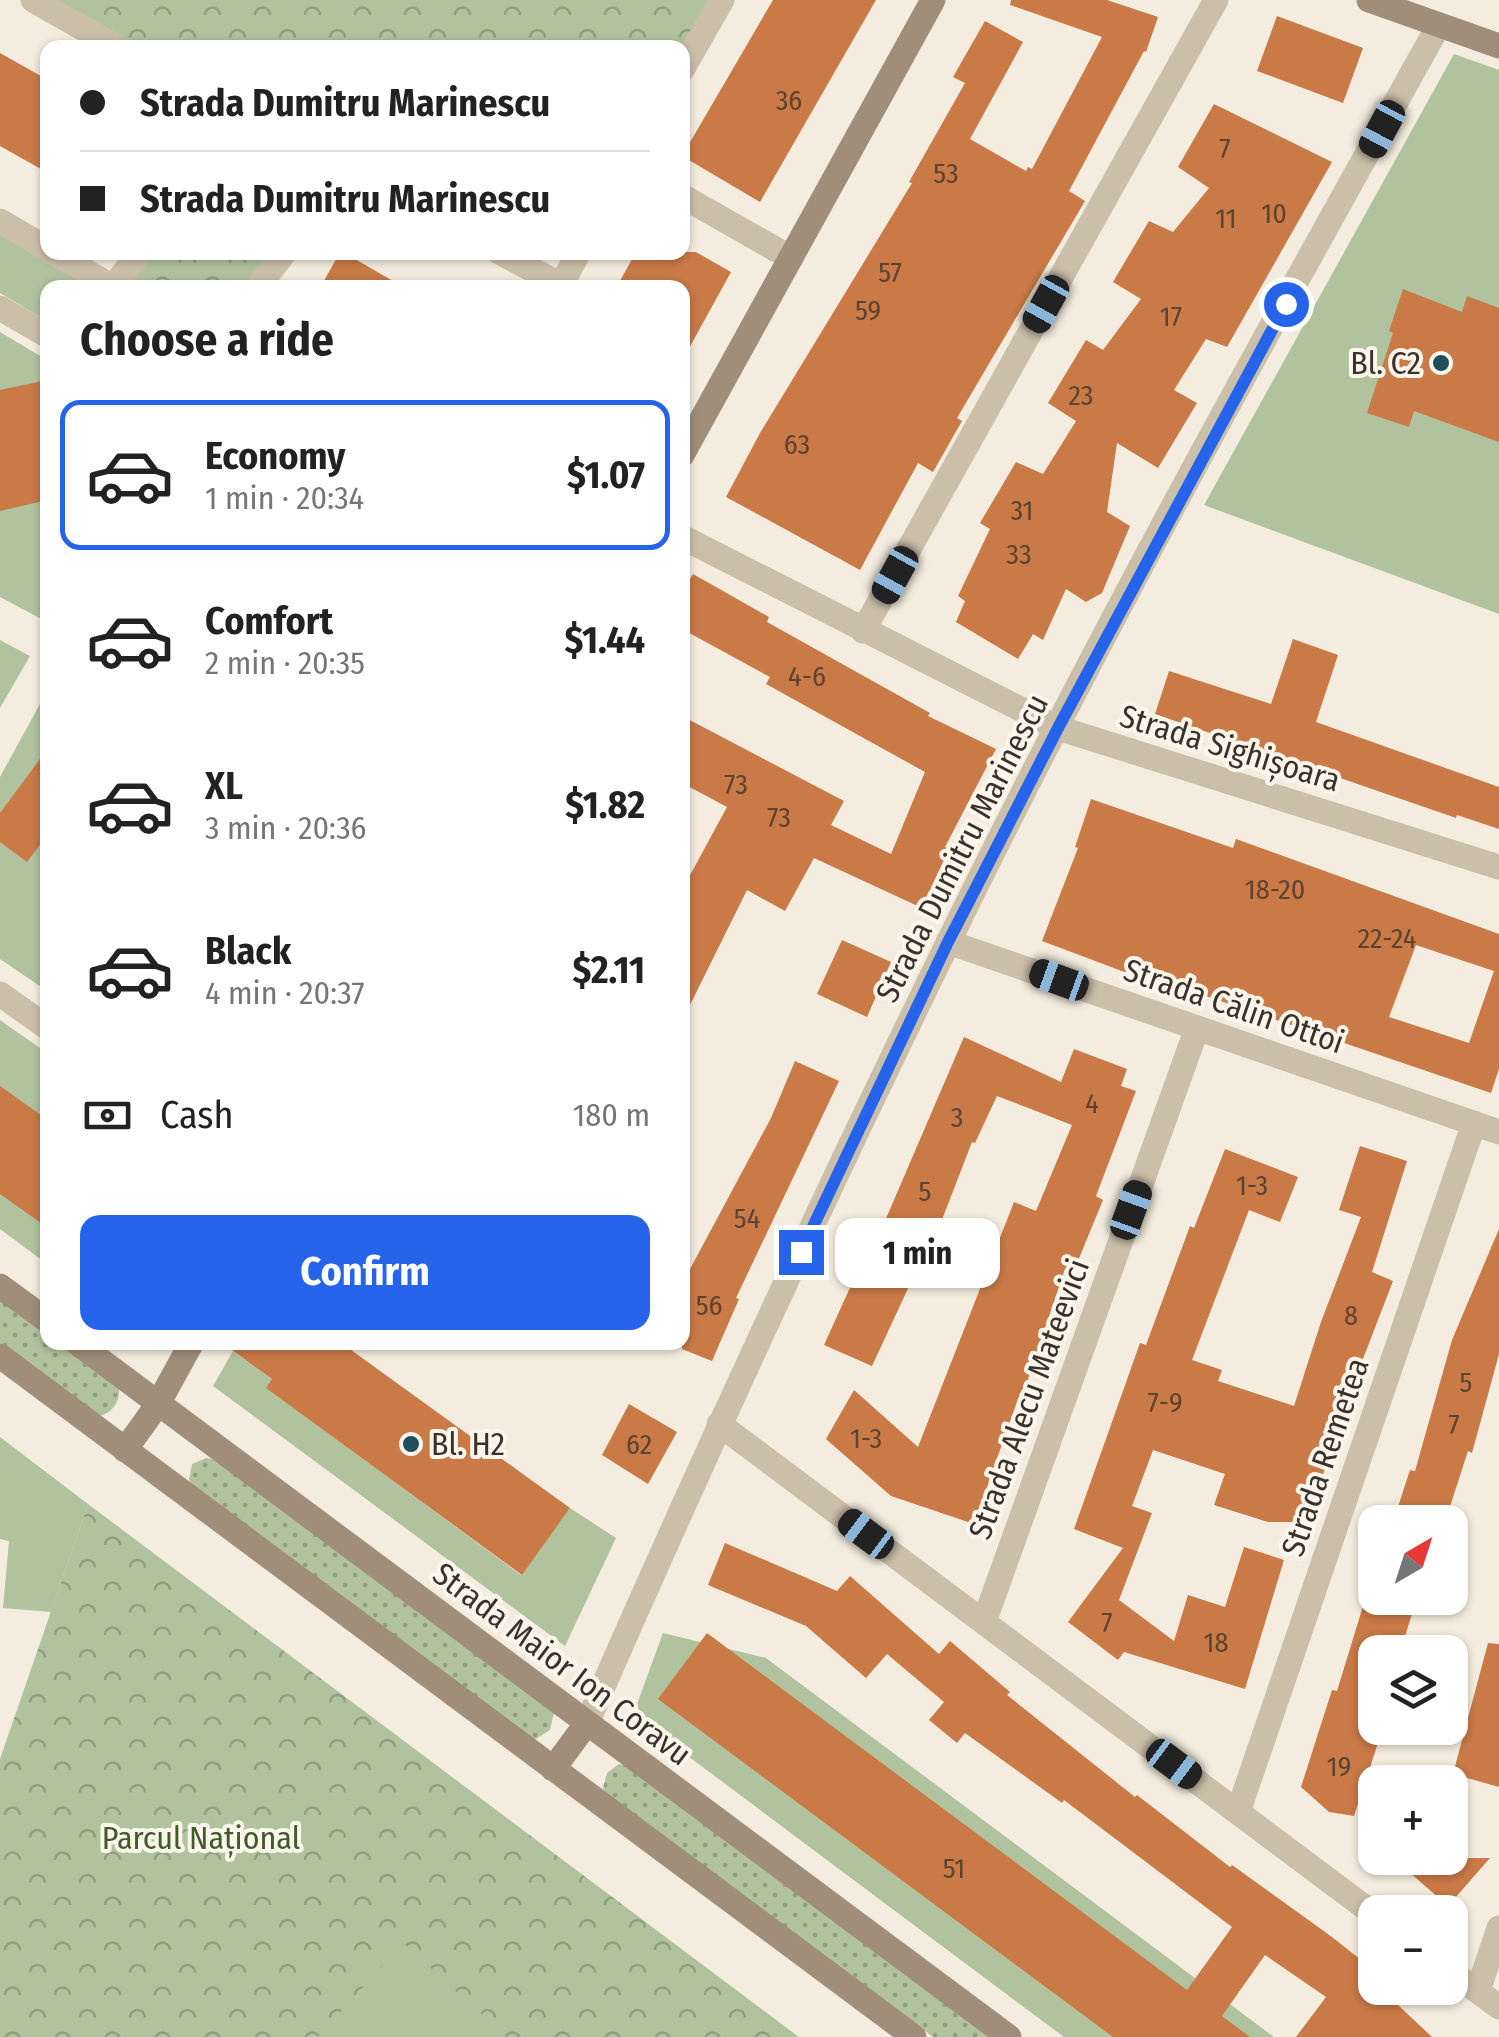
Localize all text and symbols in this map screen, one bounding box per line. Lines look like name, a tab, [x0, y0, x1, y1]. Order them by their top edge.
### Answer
text: Strada Dumitru Marinescu	[140, 80, 550, 126]
house number: 36	[776, 84, 802, 117]
car	[1355, 95, 1409, 163]
house number: 7	[1219, 132, 1231, 165]
house number: 53	[933, 157, 959, 190]
text: Strada Dumitru Marinescu	[140, 176, 550, 222]
house number: 10	[1261, 197, 1287, 230]
house number: 11	[1215, 202, 1237, 235]
house number: 57	[878, 256, 902, 289]
car	[1018, 270, 1074, 338]
route start	[1264, 282, 1309, 327]
house number: 59	[855, 294, 881, 327]
house number: 17	[1160, 300, 1182, 333]
text: Choose a ride	[80, 313, 334, 367]
place label: Bl. C2	[1350, 344, 1421, 382]
marker: Bl. C2	[1430, 352, 1452, 374]
house number: 23	[1069, 379, 1093, 412]
house number: 63	[784, 428, 810, 461]
icon: car	[85, 430, 175, 520]
text: Economy	[205, 433, 345, 479]
text: $1.07	[567, 452, 645, 498]
text: 1 min · 20:34	[205, 479, 364, 517]
house number: 31	[1011, 494, 1033, 527]
house number: 33	[1006, 538, 1032, 571]
car	[867, 541, 923, 609]
icon: car	[85, 595, 175, 685]
text: Comfort	[205, 598, 333, 644]
text: $1.44	[564, 617, 645, 663]
text: 2 min · 20:35	[205, 644, 365, 682]
house number: 4-6	[788, 660, 826, 693]
street label: Strada Dumitru Marinescu	[868, 688, 1056, 1008]
street label: Strada Sighișoara	[1115, 696, 1345, 800]
icon: car	[85, 760, 175, 850]
text: XL	[205, 763, 243, 809]
house number: 73	[724, 768, 748, 801]
text: $1.82	[565, 782, 645, 828]
house number: 73	[767, 801, 791, 834]
text: 3 min · 20:36	[205, 809, 366, 847]
house number: 18-20	[1245, 873, 1305, 906]
house number: 22-24	[1358, 922, 1416, 955]
icon: car	[85, 925, 175, 1015]
text: Black	[205, 928, 291, 974]
text: $2.11	[572, 947, 645, 993]
street label: Strada Călin Ottoi	[1119, 951, 1349, 1061]
car	[1026, 956, 1092, 1004]
text: 4 min · 20:37	[205, 974, 364, 1012]
house number: 4	[1085, 1087, 1099, 1120]
icon: cash	[80, 1088, 135, 1143]
text: Cash	[160, 1092, 234, 1138]
text: 180 m	[573, 1096, 650, 1134]
house number: 3	[951, 1101, 963, 1134]
house number: 1-3	[1236, 1169, 1268, 1202]
house number: 5	[919, 1175, 931, 1208]
car	[1107, 1177, 1155, 1243]
house number: 54	[734, 1202, 760, 1235]
button: Confirm	[80, 1215, 650, 1330]
callout: 1 min	[836, 1217, 1001, 1287]
route end	[779, 1230, 824, 1275]
text: 1 min	[883, 1234, 952, 1272]
street label: Strada Alecu Mateevici	[961, 1254, 1097, 1544]
house number: 56	[696, 1289, 722, 1322]
house number: 8	[1344, 1299, 1358, 1332]
street label: Strada Remetea	[1273, 1353, 1377, 1561]
house number: 5	[1460, 1366, 1472, 1399]
house number: 7-9	[1147, 1386, 1183, 1419]
house number: 7	[1448, 1408, 1460, 1441]
house number: 1-3	[850, 1422, 882, 1455]
place label: Bl. H2	[431, 1425, 505, 1463]
house number: 62	[626, 1428, 652, 1461]
marker: Bl. H2	[400, 1433, 422, 1455]
car	[833, 1504, 899, 1564]
north arrow	[1358, 1505, 1468, 1615]
map controls	[1358, 1505, 1468, 2005]
street label: Strada Maior Ion Coravu	[426, 1555, 698, 1773]
house number: 7	[1101, 1606, 1113, 1639]
house number: 18	[1204, 1626, 1228, 1659]
button: layers	[1358, 1635, 1468, 1745]
car	[1141, 1734, 1207, 1794]
house number: 19	[1327, 1750, 1351, 1783]
button: +	[1358, 1765, 1468, 1875]
park label: Parcul Național	[102, 1819, 300, 1858]
house number: 51	[943, 1852, 965, 1885]
button: −	[1358, 1895, 1468, 2005]

